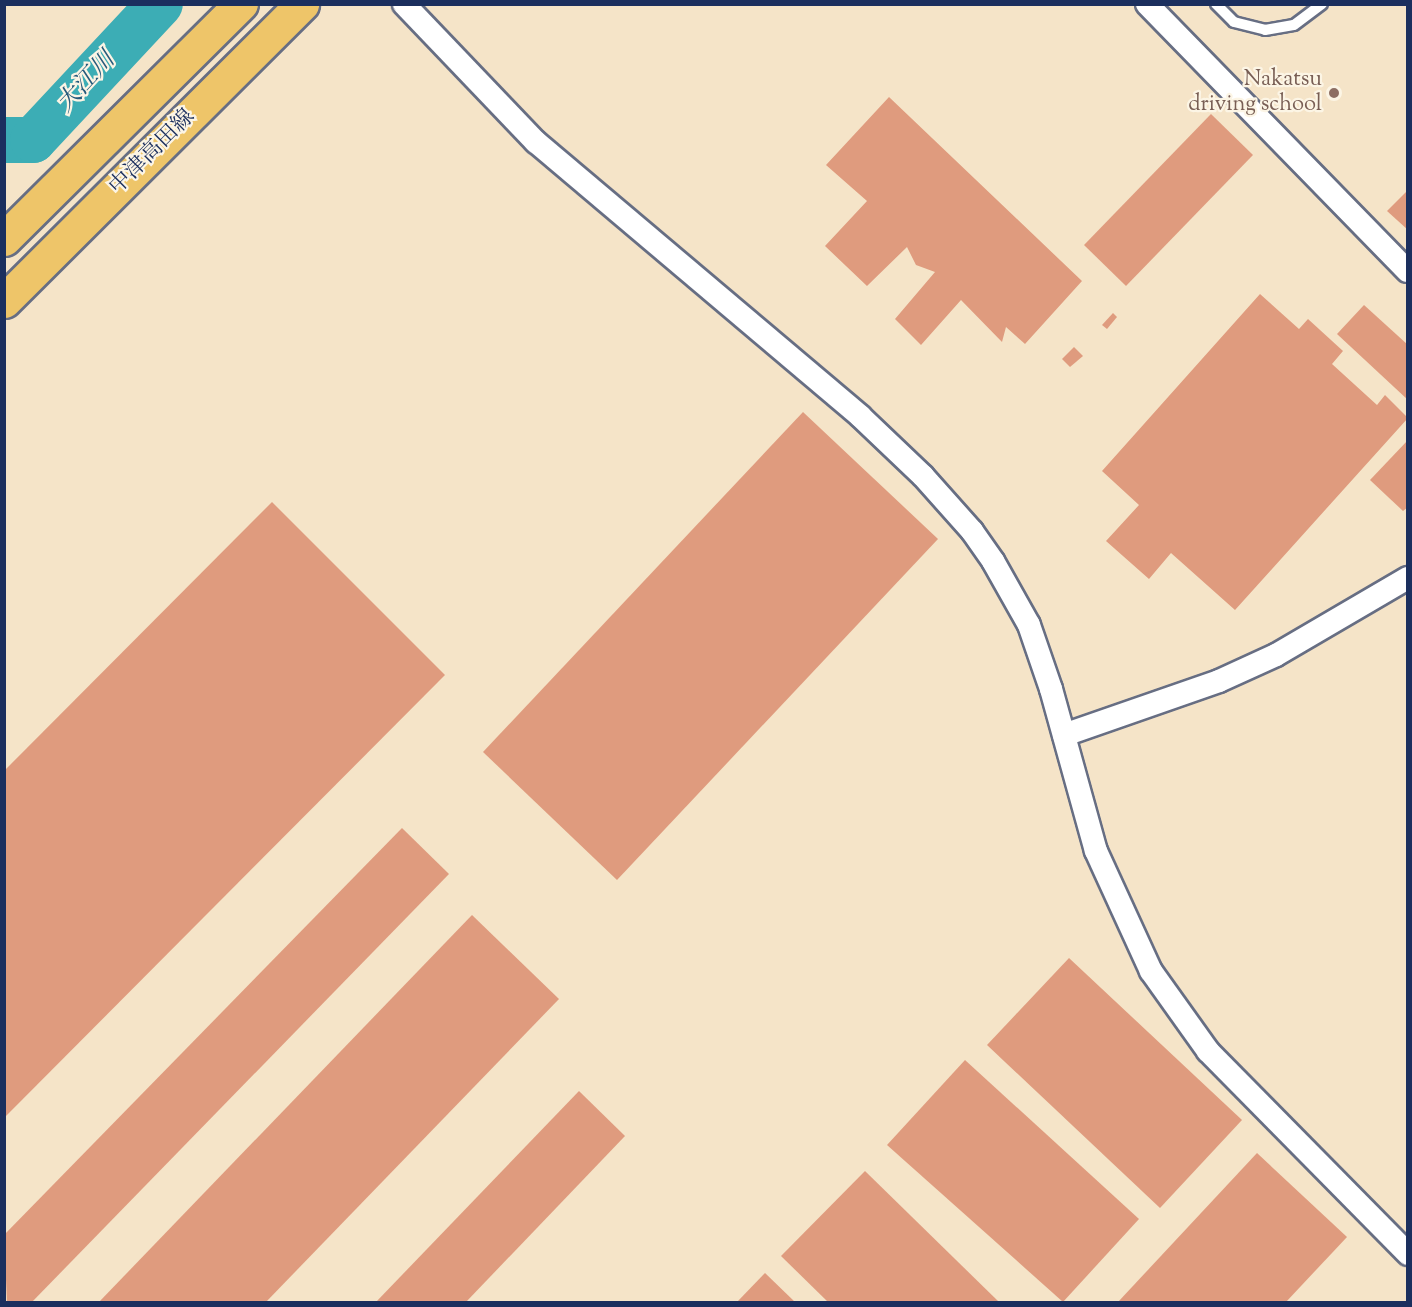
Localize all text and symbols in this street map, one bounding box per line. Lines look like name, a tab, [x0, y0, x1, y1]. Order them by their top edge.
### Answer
water label: 大江川	[52, 47, 122, 119]
place label: Nakatsu driving school	[1188, 67, 1322, 118]
marker: Nakatsu driving school	[1327, 86, 1341, 100]
street label: 中津高田線	[105, 105, 201, 201]

